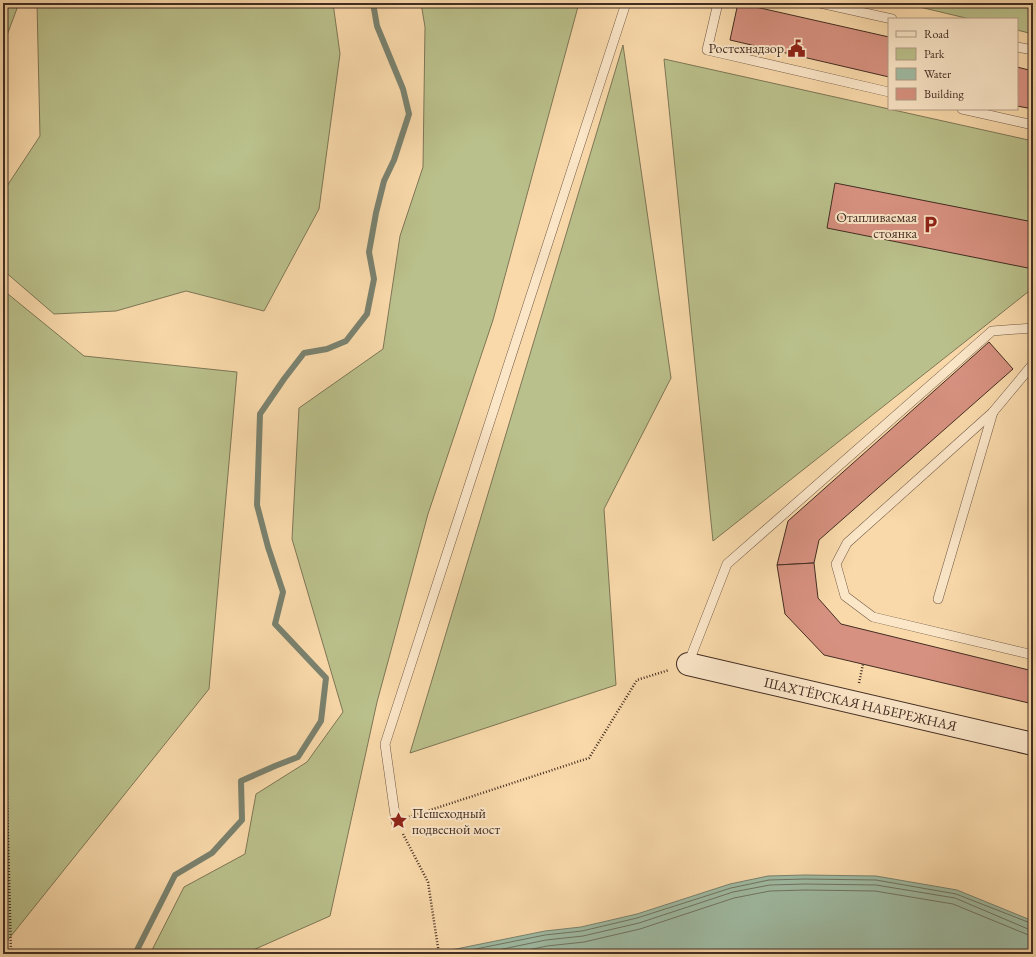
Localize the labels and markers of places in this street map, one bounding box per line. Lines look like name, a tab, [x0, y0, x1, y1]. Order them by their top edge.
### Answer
public building icon: Ростехнадзор	[787, 38, 807, 58]
place label: Ростехнадзор	[709, 39, 784, 57]
place label: Отапливаемая стоянка	[836, 208, 917, 242]
parking icon: Отапливаемая стоянка	[920, 215, 940, 235]
place label: Пешеходный подвесной мост	[412, 804, 501, 838]
place icon: Пешеходный подвесной мост	[389, 811, 409, 831]

